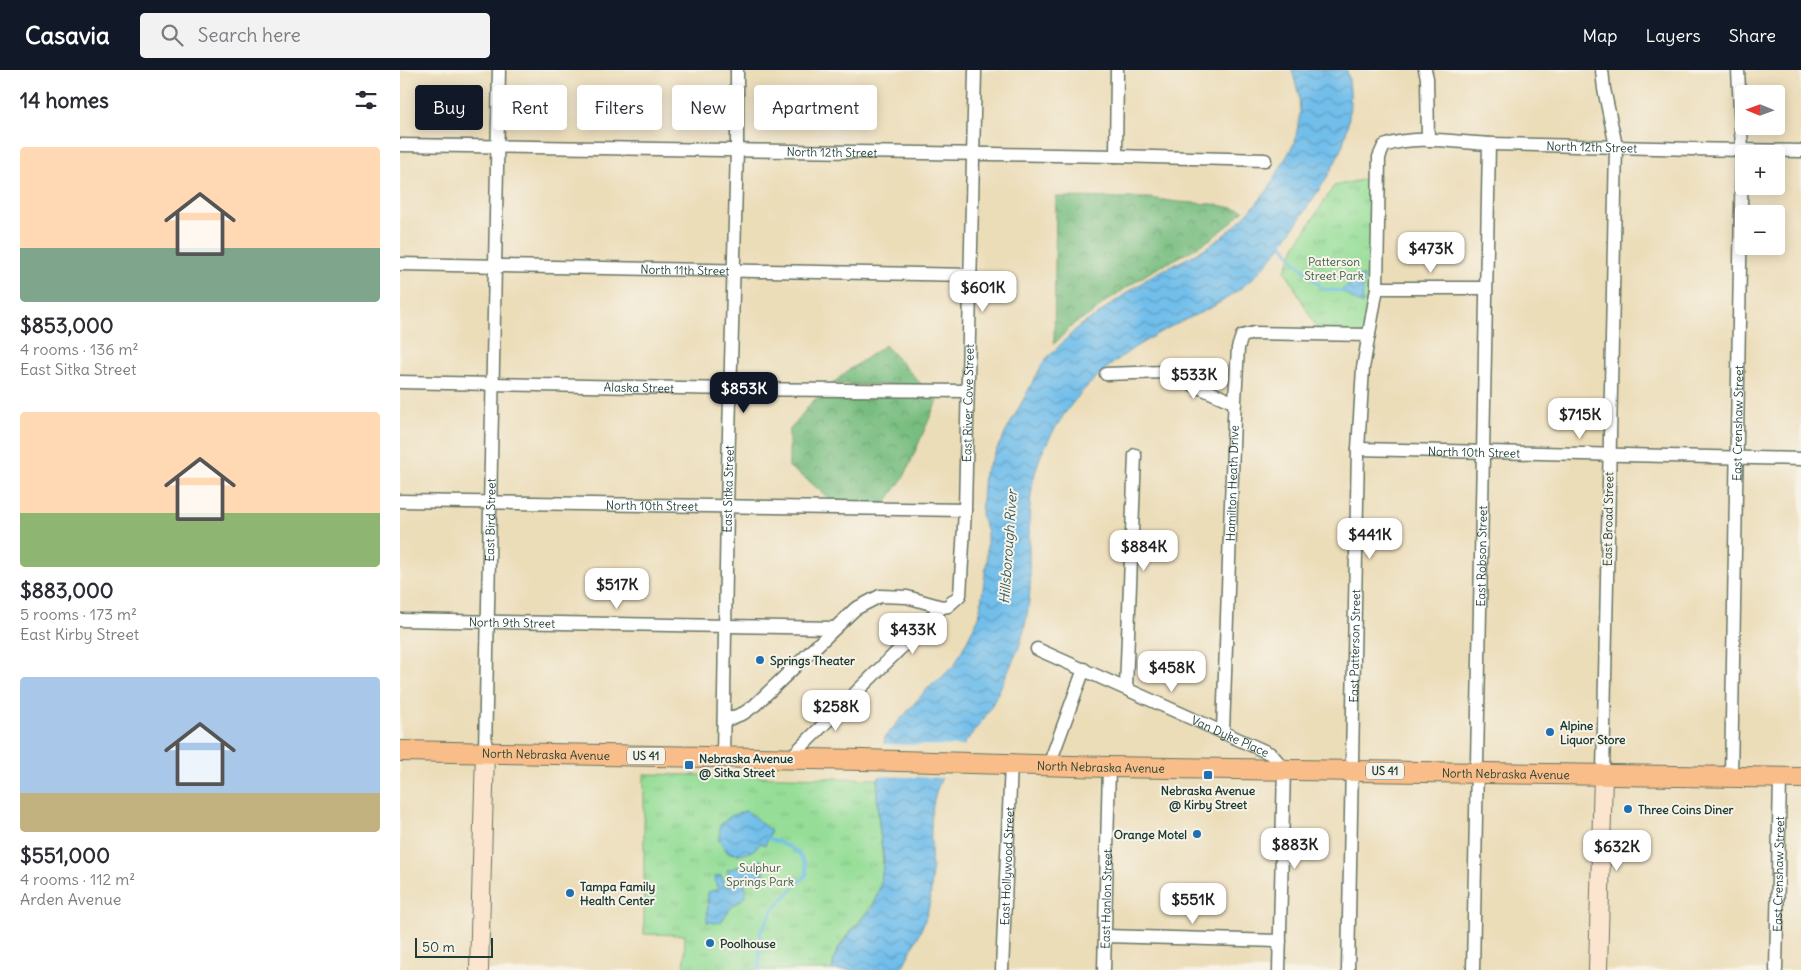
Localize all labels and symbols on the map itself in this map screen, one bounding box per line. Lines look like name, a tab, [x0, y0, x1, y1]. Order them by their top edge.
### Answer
north arrow	[1735, 85, 1785, 135]
street label: North 12th Street	[1546, 138, 1637, 155]
street label: North 12th Street	[786, 143, 878, 160]
pin: $473K	[1396, 232, 1466, 274]
park label: Patterson Street Park	[1304, 254, 1364, 283]
street label: North 11th Street	[640, 261, 730, 278]
pin: $601K	[948, 270, 1018, 313]
street label: East River Cove Street	[959, 344, 976, 462]
pin: $533K	[1159, 358, 1229, 400]
street label: East Crenshaw Street	[1729, 365, 1746, 481]
pin: $853K	[709, 372, 779, 414]
street label: Alaska Street	[604, 379, 674, 395]
pin: $715K	[1545, 398, 1615, 440]
street label: Hamilton Heath Drive	[1222, 425, 1241, 541]
street label: North 10th Street	[1428, 443, 1520, 460]
street label: East Sitka Street	[719, 445, 736, 533]
street label: East Broad Street	[1600, 472, 1616, 566]
street label: East Bird Street	[481, 478, 498, 562]
water label: Hillsborough River	[995, 487, 1021, 605]
street label: North 10th Street	[606, 497, 698, 513]
street label: East Robson Street	[1473, 505, 1489, 607]
pin: $441K	[1335, 518, 1405, 560]
pin: $884K	[1109, 530, 1179, 572]
pin: $517K	[582, 568, 652, 610]
street label: East Patterson Street	[1346, 589, 1363, 703]
pin: $433K	[878, 612, 948, 655]
street label: North 9th Street	[469, 614, 555, 630]
pin: $458K	[1137, 650, 1207, 693]
place label: Springs Theater	[770, 653, 855, 669]
marker: Springs Theater	[754, 654, 766, 666]
pin: $258K	[801, 690, 871, 732]
street label: Van Dyke Place	[1189, 712, 1272, 760]
place label: Alpine Liquor Store	[1560, 718, 1626, 748]
marker: Alpine Liquor Store	[1544, 726, 1556, 738]
street label: North Nebraska Avenue	[482, 745, 610, 763]
road number: US 41	[627, 748, 665, 764]
place label: Nebraska Avenue @ Sitka Street	[699, 751, 794, 781]
street label: North Nebraska Avenue	[1037, 757, 1165, 775]
marker: Nebraska Avenue @ Sitka Street	[683, 759, 695, 771]
road number: US 41	[1366, 762, 1404, 779]
street label: North Nebraska Avenue	[1442, 765, 1570, 782]
marker: Nebraska Avenue @ Kirby Street	[1202, 769, 1214, 781]
place label: Nebraska Avenue @ Kirby Street	[1161, 783, 1256, 813]
place label: Three Coins Diner	[1638, 802, 1734, 817]
marker: Three Coins Diner	[1622, 803, 1634, 815]
street label: East Hollywood Street	[996, 807, 1017, 926]
street label: East Crenshaw Street	[1769, 816, 1787, 932]
place label: Orange Motel	[1114, 827, 1187, 843]
marker: Orange Motel	[1191, 828, 1203, 840]
pin: $883K	[1260, 828, 1330, 870]
pin: $632K	[1582, 830, 1652, 872]
street label: East Hanlon Street	[1097, 849, 1114, 949]
park label: Sulphur Springs Park	[726, 860, 794, 889]
place label: Tampa Family Health Center	[580, 879, 655, 908]
pin: $551K	[1158, 882, 1228, 925]
marker: Tampa Family Health Center	[564, 887, 576, 899]
scale bar	[415, 935, 492, 958]
place label: Poolhouse	[720, 936, 776, 951]
marker: Poolhouse	[704, 937, 716, 949]

